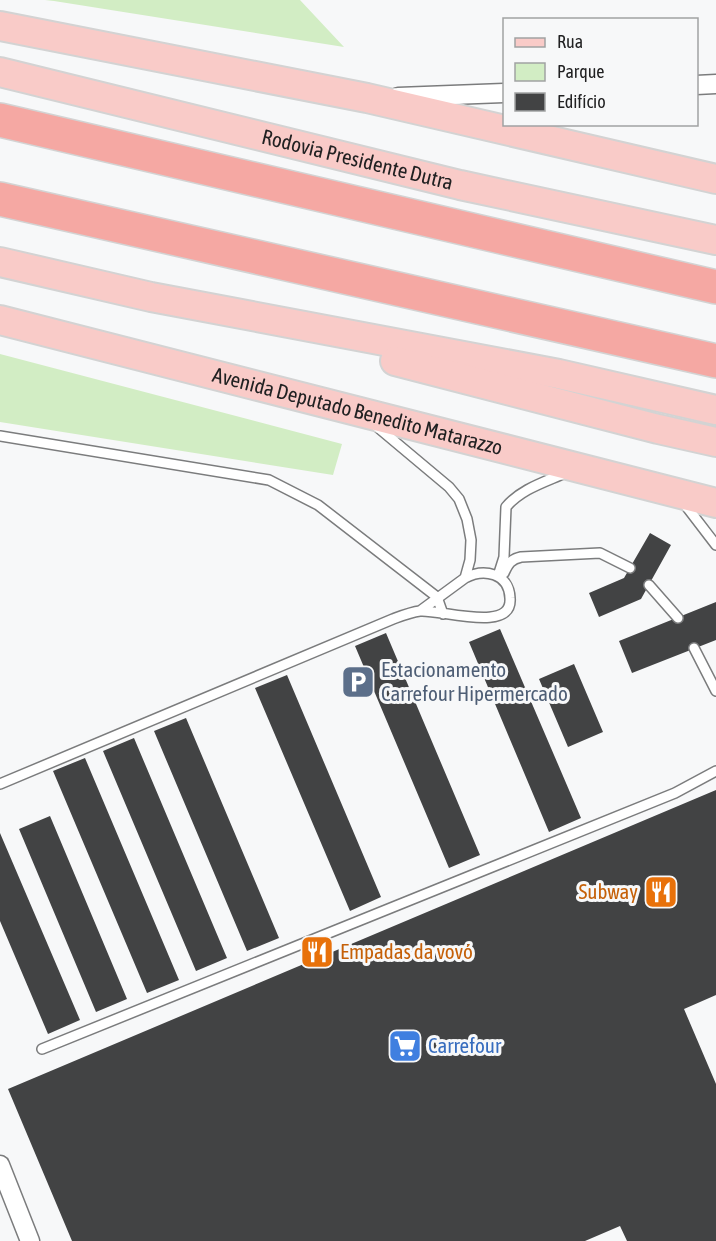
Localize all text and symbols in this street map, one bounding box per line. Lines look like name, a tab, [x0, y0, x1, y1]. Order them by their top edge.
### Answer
legend	[503, 18, 698, 126]
text: Rua	[557, 31, 583, 52]
text: Parque	[557, 61, 605, 82]
text: Edifício	[557, 91, 606, 112]
street label: Rodovia Presidente Dutra	[260, 124, 456, 194]
street label: Avenida Deputado Benedito Matarazzo	[210, 362, 505, 459]
place label: Estacionamento Carrefour Hipermercado	[381, 657, 568, 705]
parking icon: Estacionamento Carrefour Hipermercado	[340, 664, 376, 700]
restaurant icon: Subway	[643, 874, 679, 910]
place label: Subway	[579, 879, 638, 903]
restaurant icon: Empadas da vovó	[299, 934, 335, 970]
place label: Empadas da vovó	[340, 939, 473, 963]
supermarket icon: Carrefour	[387, 1028, 423, 1064]
place label: Carrefour	[428, 1033, 502, 1057]

